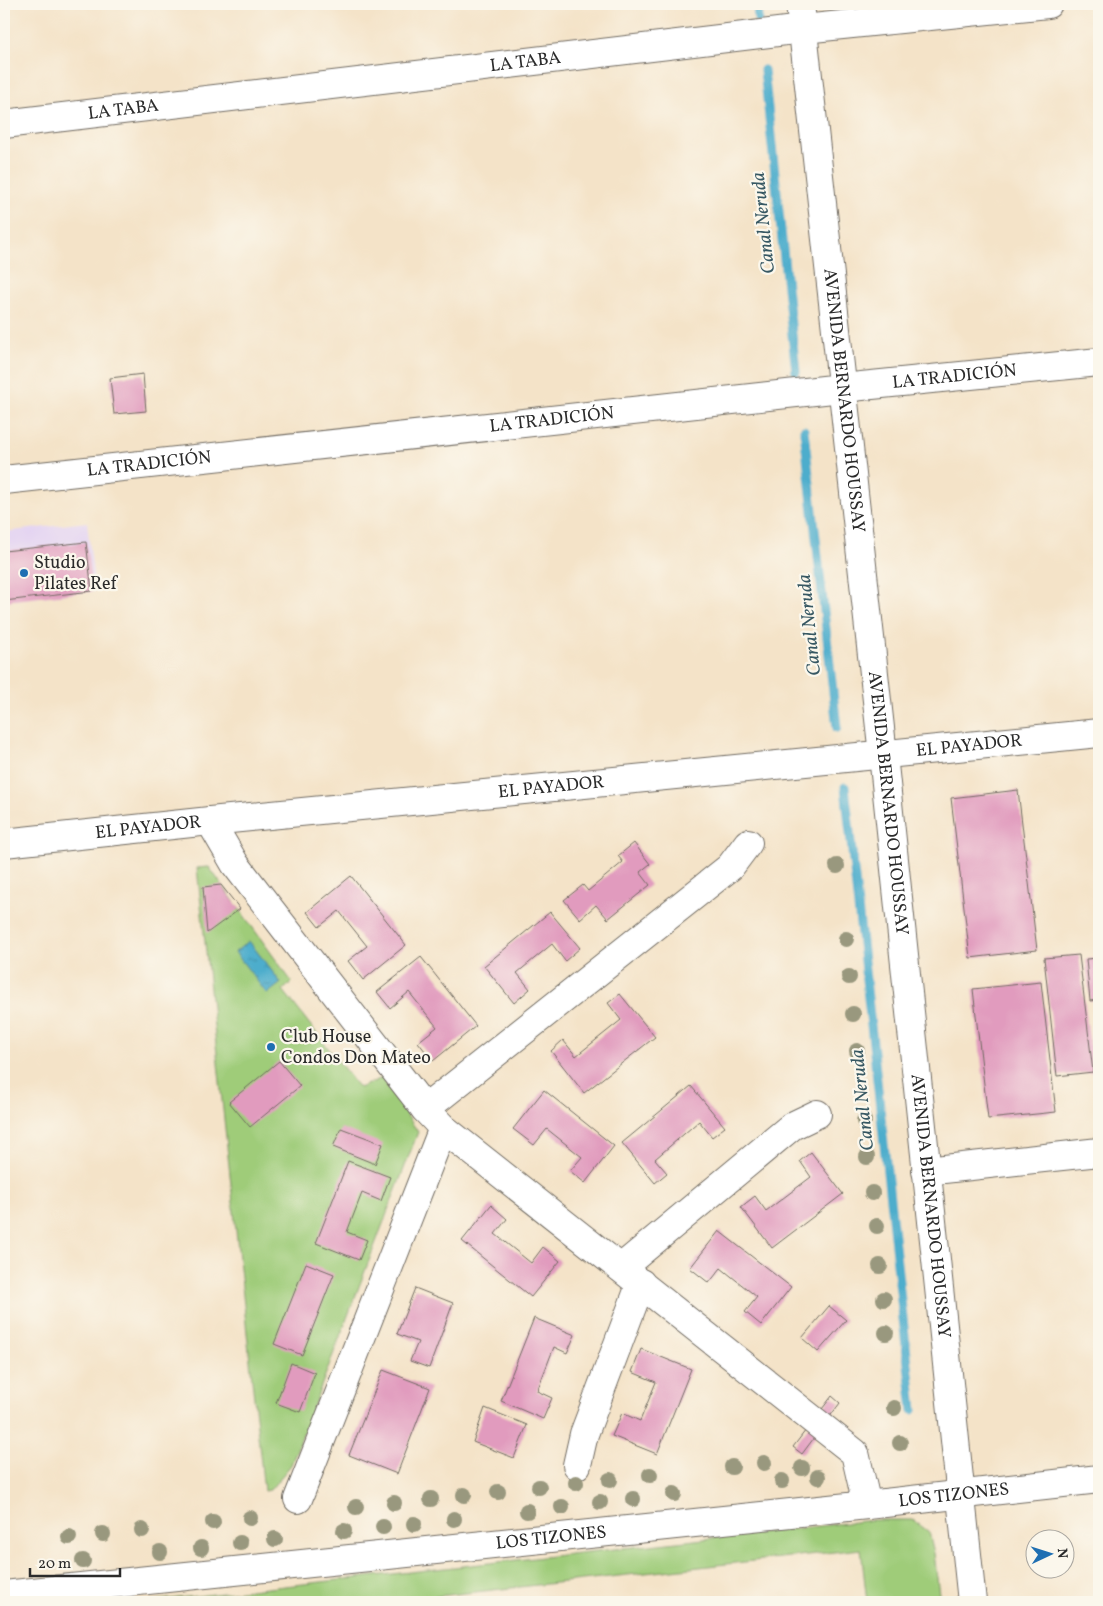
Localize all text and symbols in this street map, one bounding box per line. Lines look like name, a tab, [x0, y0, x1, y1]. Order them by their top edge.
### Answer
street label: LA TABA	[489, 45, 562, 79]
street label: LA TABA	[86, 93, 160, 126]
water label: Canal Neruda	[746, 171, 782, 275]
street label: AVENIDA BERNARDO HOUSSAY	[817, 267, 871, 534]
street label: LA TRADICIÓN	[891, 358, 1018, 395]
street label: LA TRADICIÓN	[488, 401, 615, 439]
street label: LA TRADICIÓN	[86, 445, 213, 483]
place label: Studio Pilates Ref	[34, 551, 118, 597]
marker: Studio Pilates Ref	[18, 567, 30, 579]
water label: Canal Neruda	[792, 573, 828, 677]
street label: AVENIDA BERNARDO HOUSSAY	[861, 670, 914, 937]
street label: EL PAYADOR	[915, 728, 1023, 764]
street label: EL PAYADOR	[497, 770, 606, 805]
street label: EL PAYADOR	[94, 810, 203, 846]
place label: Club House Condos Don Mateo	[281, 1025, 431, 1071]
marker: Club House Condos Don Mateo	[265, 1041, 277, 1053]
water label: Canal Neruda	[845, 1048, 881, 1152]
street label: AVENIDA BERNARDO HOUSSAY	[904, 1073, 957, 1339]
street label: LOS TIZONES	[897, 1477, 1011, 1514]
street label: LOS TIZONES	[494, 1520, 608, 1556]
north arrow	[1026, 1528, 1076, 1578]
scale bar	[30, 1546, 120, 1578]
text: N	[1052, 1547, 1071, 1559]
text: 20 m	[38, 1554, 71, 1575]

